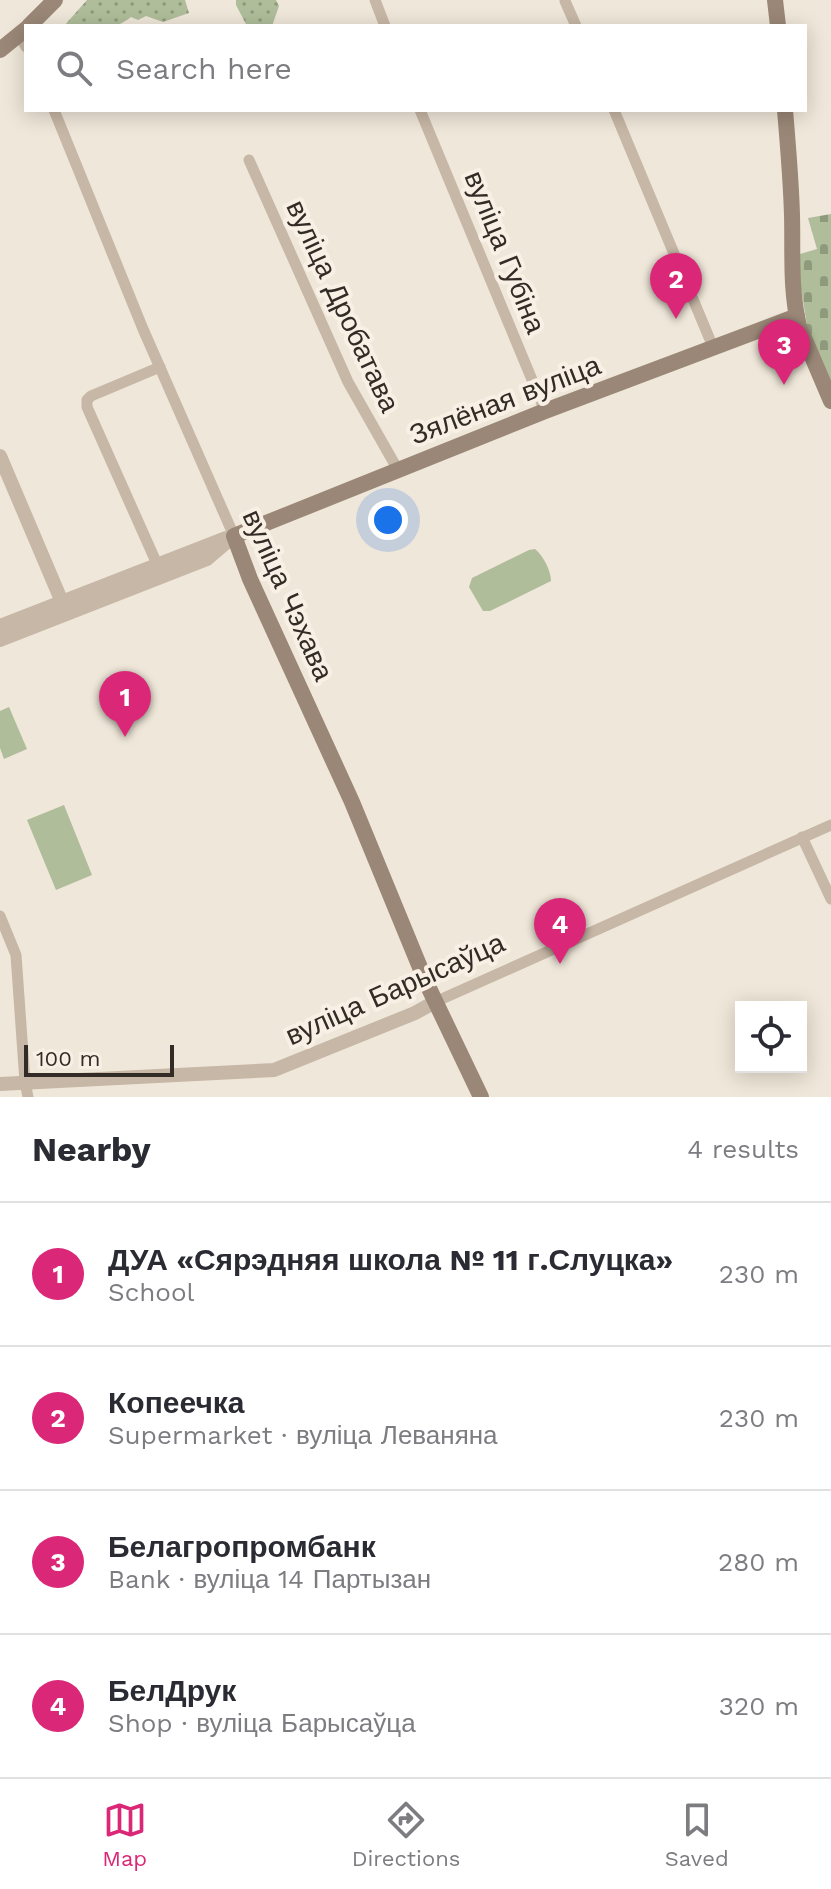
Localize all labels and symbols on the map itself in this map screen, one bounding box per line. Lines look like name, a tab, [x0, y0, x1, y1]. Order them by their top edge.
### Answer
street label: вуліца Губіна	[457, 166, 553, 338]
street label: вуліца Дробатава	[279, 195, 407, 418]
pin: 2	[650, 253, 702, 319]
pin: 3	[758, 319, 810, 385]
street label: Зялёная вуліца	[405, 348, 605, 452]
your location	[368, 500, 408, 540]
street label: вуліца Чэхава	[236, 505, 341, 686]
pin: 1	[99, 671, 151, 737]
pin: 4	[534, 898, 586, 964]
street label: вуліца Барысаўца	[280, 926, 510, 1052]
scale bar	[24, 1041, 174, 1077]

